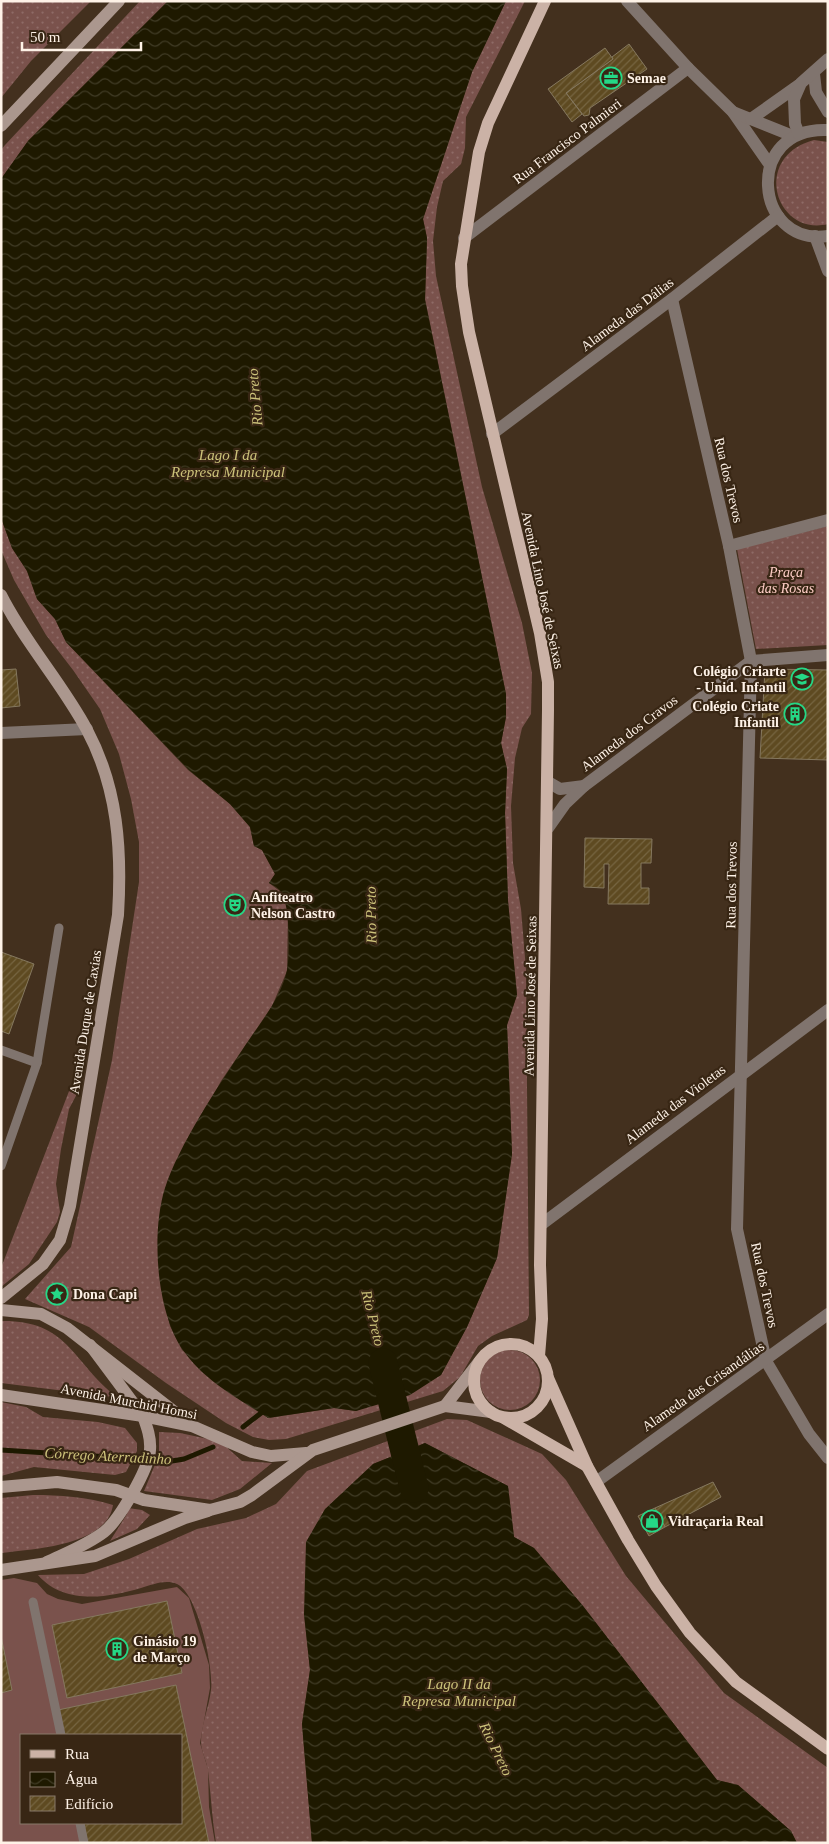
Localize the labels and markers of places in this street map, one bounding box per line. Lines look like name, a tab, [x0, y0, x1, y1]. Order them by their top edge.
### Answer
office icon: Semae	[599, 66, 623, 90]
place label: Semae	[627, 71, 666, 86]
place label: Colégio Criarte - Unid. Infantil	[693, 664, 786, 695]
school or university icon: Colégio Criarte - Unid. Infantil	[790, 667, 814, 691]
place label: Colégio Criate Infantil	[692, 699, 779, 730]
building icon: Colégio Criate Infantil	[783, 702, 807, 726]
place label: Anfiteatro Nelson Castro	[251, 890, 335, 921]
theatre icon: Anfiteatro Nelson Castro	[223, 893, 247, 917]
place icon: Dona Capi	[45, 1282, 69, 1306]
place label: Dona Capi	[73, 1287, 137, 1302]
shop icon: Vidraçaria Real	[640, 1509, 664, 1533]
place label: Vidraçaria Real	[668, 1514, 764, 1529]
place label: Ginásio 19 de Março	[133, 1634, 196, 1665]
building icon: Ginásio 19 de Março	[105, 1637, 129, 1661]

